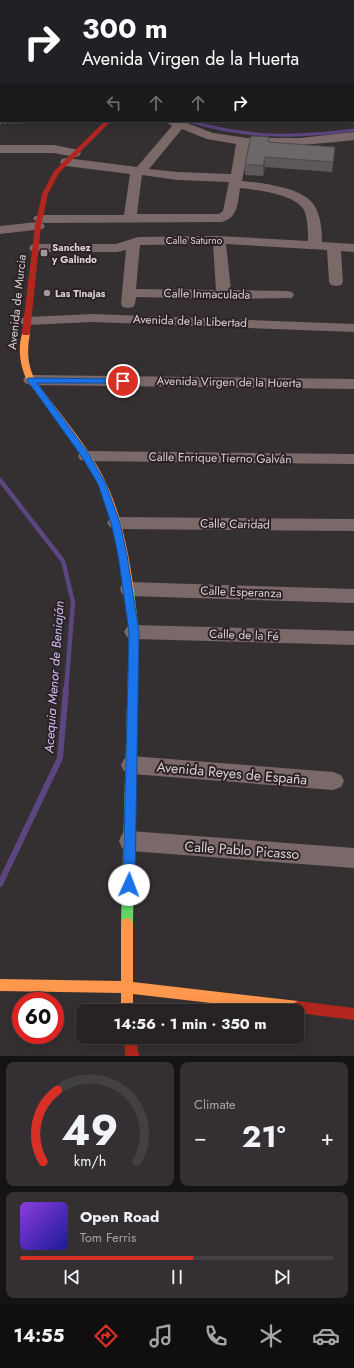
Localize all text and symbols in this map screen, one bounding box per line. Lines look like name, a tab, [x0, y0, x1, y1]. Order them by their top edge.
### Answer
text: 300 m	[82, 8, 168, 49]
icon: right	[16, 16, 68, 68]
text: Avenida Virgen de la Huerta	[82, 46, 299, 72]
icon: left	[103, 92, 125, 114]
icon: ahead	[145, 92, 167, 114]
icon: ahead	[187, 92, 209, 114]
icon: right	[229, 92, 251, 114]
street label: Calle Saturno	[166, 233, 223, 248]
place label: Sanchez y Galindo	[51, 240, 97, 267]
marker: Sanchez y Galindo	[39, 248, 49, 258]
street label: Avenida de Murcia	[3, 253, 31, 350]
street label: Calle Inmaculada	[163, 284, 251, 304]
place label: Las Tinajas	[55, 286, 106, 301]
marker: Las Tinajas	[42, 288, 52, 298]
street label: Avenida de la Libertad	[133, 310, 247, 332]
pin	[106, 364, 140, 398]
icon: arrive	[112, 370, 134, 392]
street label: Avenida Virgen de la Huerta	[156, 372, 302, 392]
street label: Calle Enrique Tierno Galván	[148, 448, 292, 468]
street label: Calle Caridad	[200, 514, 270, 534]
street label: Calle Esperanza	[200, 582, 282, 602]
water label: Acequia Menor de Beniaján	[39, 600, 69, 755]
street label: Calle de la Fé	[209, 625, 279, 645]
street label: Avenida Reyes de España	[156, 756, 308, 790]
street label: Calle Pablo Picasso	[184, 836, 300, 864]
position arrow	[108, 864, 150, 906]
speed limit sign: 60	[12, 992, 64, 1044]
text: 14:56 · 1 min · 350 m	[113, 1013, 267, 1035]
text: Climate	[194, 1095, 235, 1114]
text: 49	[62, 1100, 118, 1161]
text: 21°	[242, 1115, 286, 1158]
text: −	[194, 1121, 207, 1153]
text: +	[320, 1121, 334, 1153]
text: km/h	[74, 1151, 106, 1171]
text: Open Road	[80, 1206, 159, 1228]
text: Tom Ferris	[80, 1228, 136, 1247]
icon: previous	[61, 1266, 83, 1288]
icon: pause	[166, 1266, 188, 1288]
icon: next	[271, 1266, 293, 1288]
icon: directions	[92, 1322, 120, 1350]
icon: music	[147, 1322, 175, 1350]
icon: phone	[202, 1322, 230, 1350]
icon: climate	[257, 1322, 285, 1350]
icon: car	[312, 1322, 340, 1350]
text: 14:55	[14, 1323, 64, 1349]

